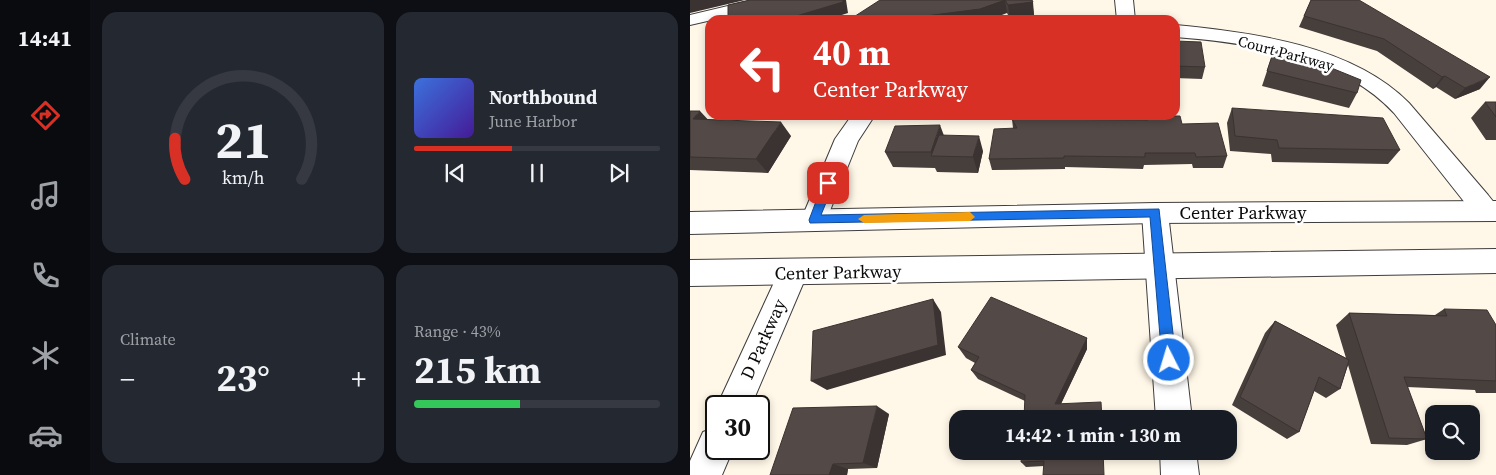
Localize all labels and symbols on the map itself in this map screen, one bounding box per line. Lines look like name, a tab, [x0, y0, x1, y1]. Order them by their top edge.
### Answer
street label: Court Parkway	[1236, 30, 1337, 76]
pin	[807, 162, 849, 204]
street label: Center Parkway	[1180, 200, 1307, 225]
street label: Center Parkway	[774, 258, 902, 286]
street label: D Parkway	[734, 294, 792, 383]
position arrow	[1142, 333, 1194, 385]
speed limit sign: 30	[705, 395, 770, 460]

